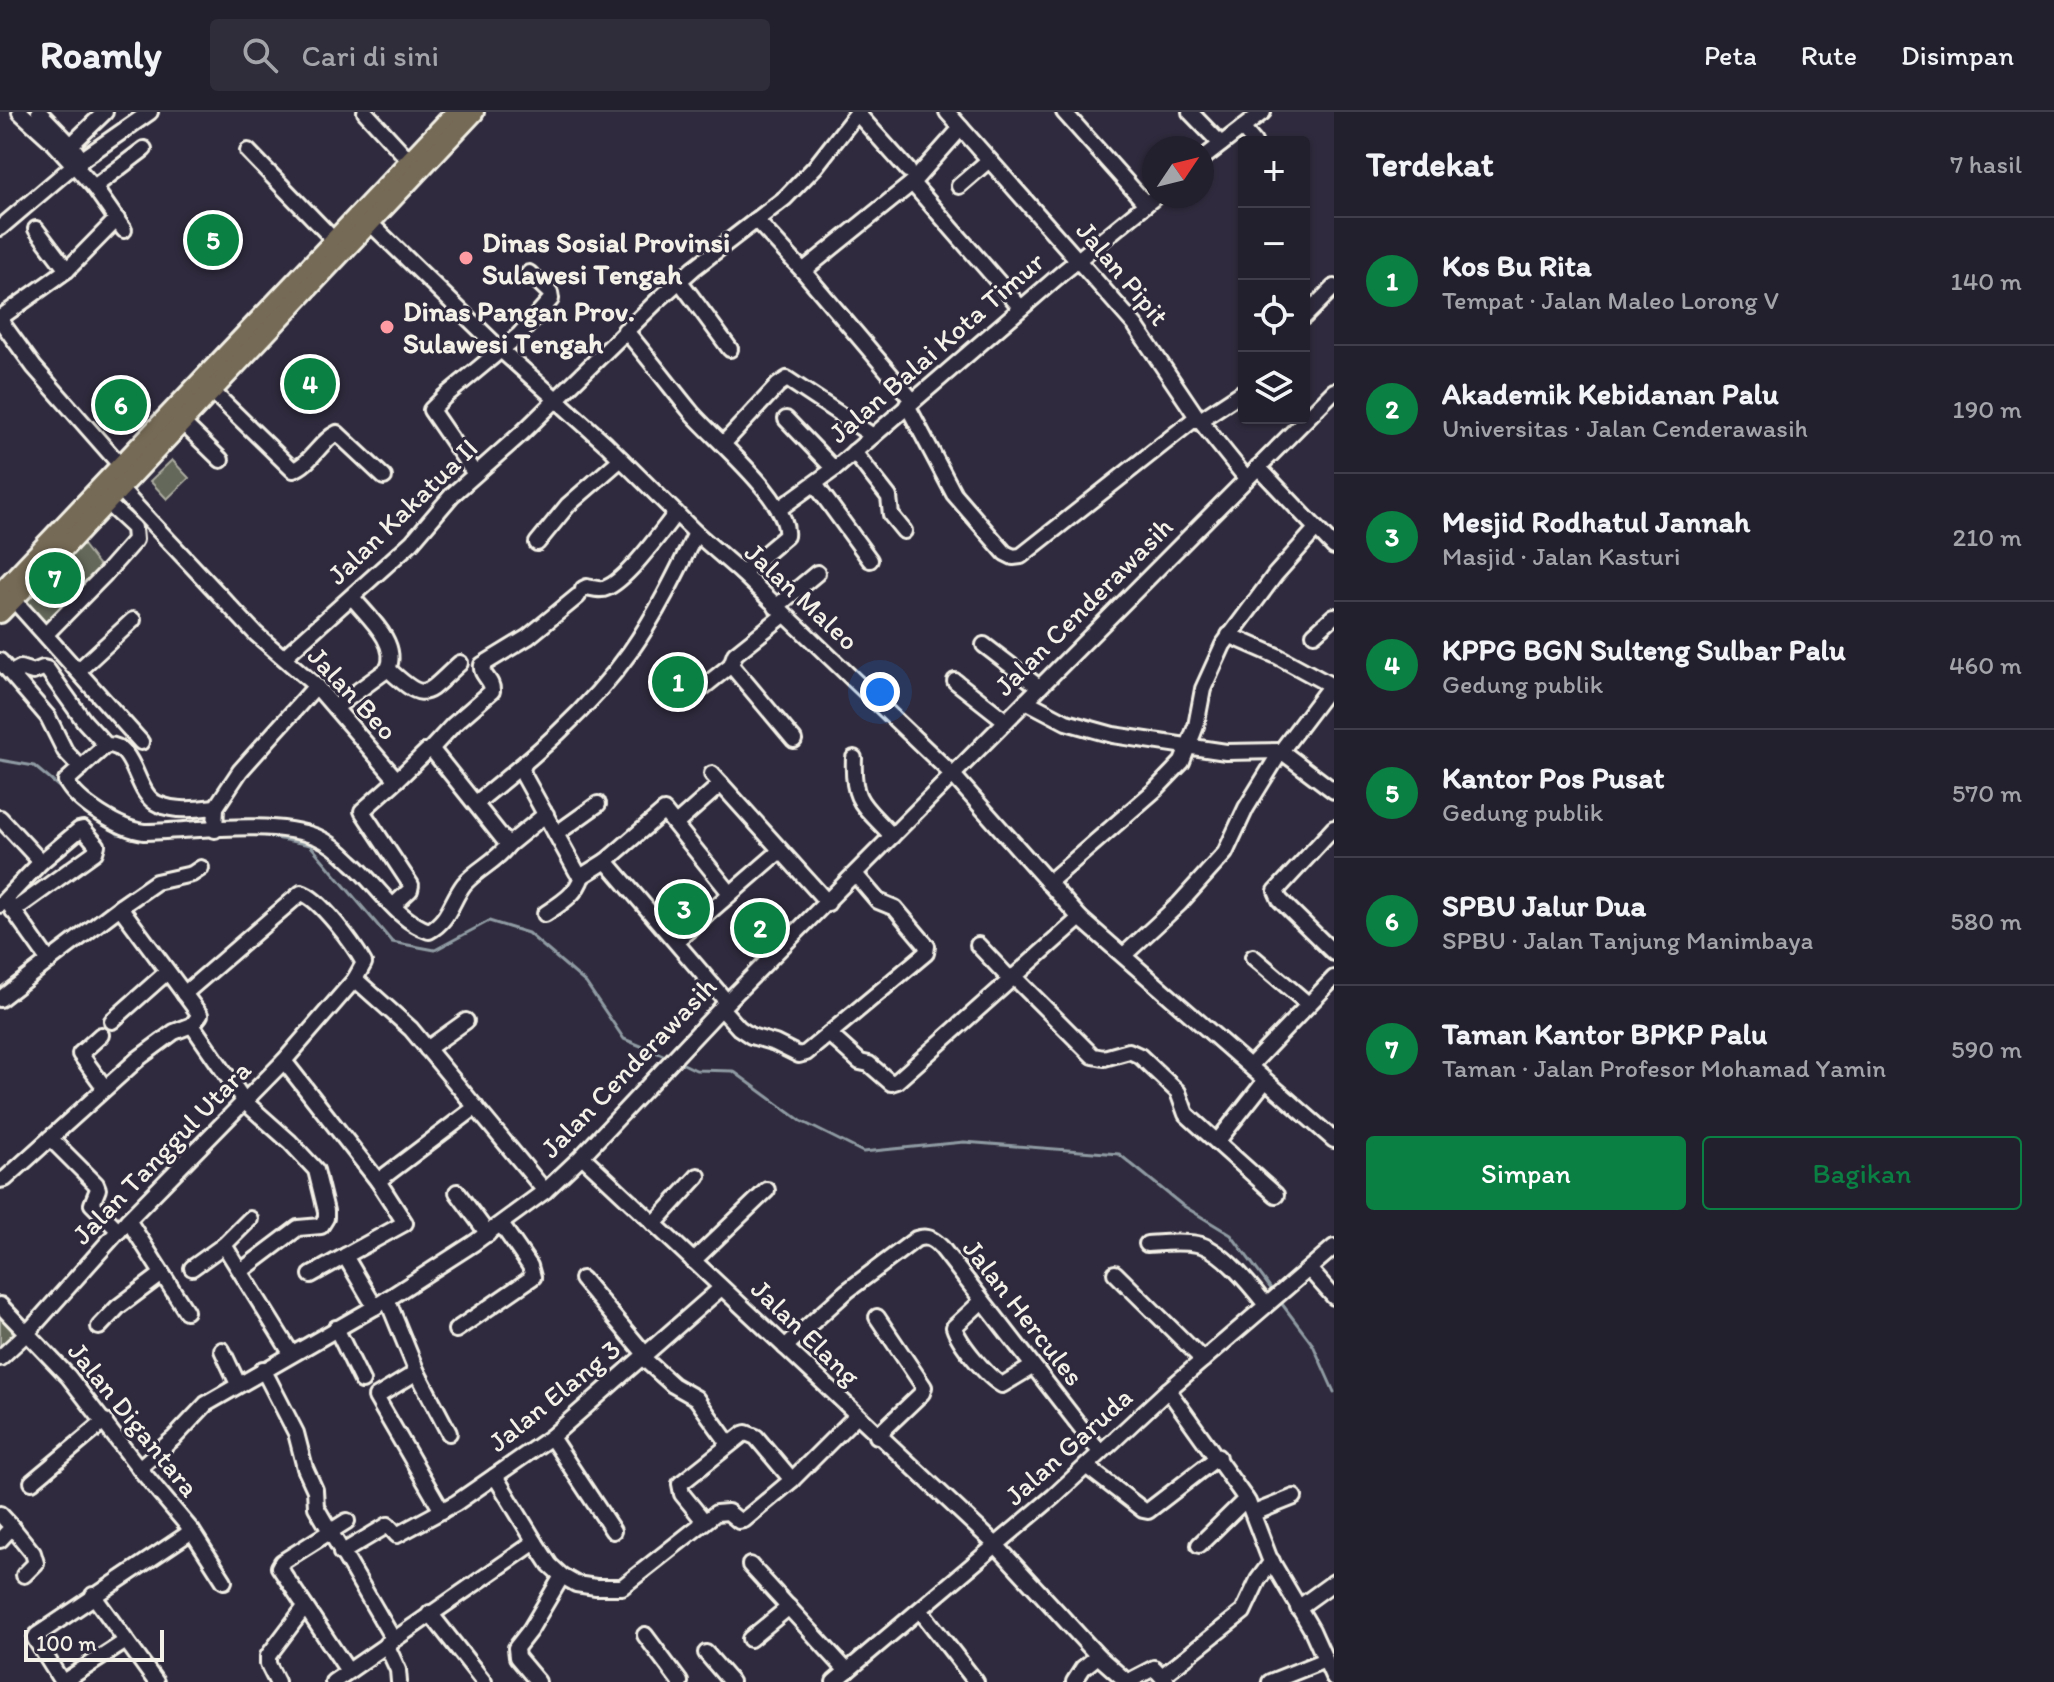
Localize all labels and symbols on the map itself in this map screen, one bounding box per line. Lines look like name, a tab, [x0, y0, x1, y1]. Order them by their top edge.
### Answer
north arrow	[1142, 136, 1214, 208]
pin: 5	[187, 210, 239, 270]
street label: Jalan Pipit	[1069, 214, 1177, 332]
place label: Dinas Sosial Provinsi Sulawesi Tengah	[482, 225, 730, 291]
street label: Jalan Balai Kota Timur	[821, 244, 1051, 450]
marker: Dinas Sosial Provinsi Sulawesi Tengah	[457, 249, 475, 267]
place label: Dinas Pangan Prov. Sulawesi Tengah	[403, 294, 635, 360]
marker: Dinas Pangan Prov. Sulawesi Tengah	[378, 318, 396, 336]
pin: 4	[284, 354, 336, 414]
pin: 6	[95, 375, 147, 435]
street label: Jalan Kakatua II	[320, 431, 484, 591]
street label: Jalan Cenderawasih	[987, 510, 1179, 702]
street label: Jalan Maleo	[738, 535, 866, 657]
pin: 7	[29, 548, 81, 608]
street label: Jalan Beo	[301, 639, 405, 747]
pin: 1	[652, 652, 704, 712]
your location	[860, 672, 900, 712]
pin: 3	[658, 879, 710, 939]
pin: 2	[734, 898, 786, 958]
street label: Jalan Cenderawasih	[533, 969, 723, 1165]
street label: Jalan Tanggul Utara	[64, 1052, 258, 1251]
street label: Jalan Hercules	[956, 1232, 1092, 1392]
street label: Jalan Elang	[744, 1272, 868, 1393]
street label: Jalan Elang 3	[481, 1331, 627, 1459]
street label: Jalan Digantara	[61, 1334, 207, 1504]
street label: Jalan Garuda	[997, 1380, 1139, 1512]
scale bar	[24, 1626, 164, 1662]

